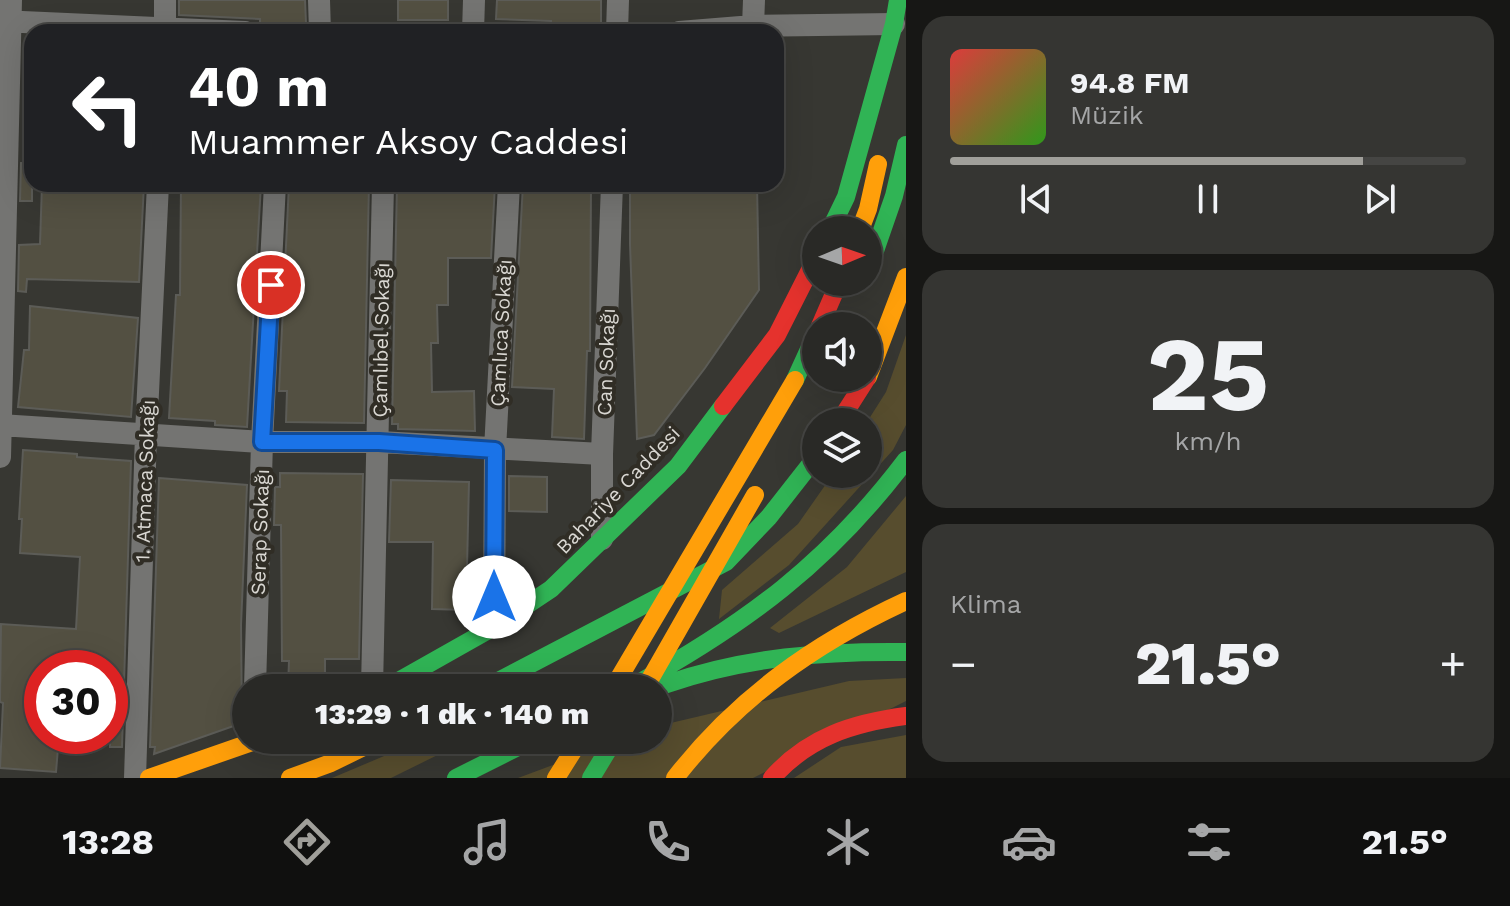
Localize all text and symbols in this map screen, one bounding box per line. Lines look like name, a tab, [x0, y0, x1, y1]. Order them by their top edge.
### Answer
text: 40 m	[188, 54, 329, 120]
icon: left	[56, 56, 160, 160]
text: 94.8 FM	[1070, 65, 1189, 100]
text: Müzik	[1070, 100, 1144, 130]
text: Muammer Aksoy Caddesi	[188, 121, 628, 163]
icon: previous	[1014, 177, 1058, 221]
icon: pause	[1186, 177, 1230, 221]
icon: next	[1358, 177, 1402, 221]
north arrow	[802, 216, 882, 296]
map controls	[802, 216, 882, 488]
pin	[237, 251, 305, 319]
street label: Çamlıca Sokağı	[485, 259, 517, 407]
street label: Çamlıbel Sokağı	[368, 262, 394, 418]
icon: arrive	[249, 263, 293, 307]
street label: Can Sokağı	[592, 308, 620, 416]
button: sound	[802, 312, 882, 392]
text: 25	[1147, 313, 1269, 435]
street label: 1. Atmaca Sokağı	[130, 399, 160, 563]
button: layers	[802, 408, 882, 488]
street label: Bahariye Caddesi	[551, 421, 685, 559]
text: km/h	[1175, 426, 1241, 456]
street label: Serap Sokağı	[246, 469, 274, 595]
position arrow	[452, 555, 536, 639]
text: Klima	[950, 589, 1021, 619]
text: 21.5°	[1135, 628, 1281, 699]
text: −	[950, 638, 977, 690]
text: +	[1439, 638, 1466, 690]
speed limit sign: 30	[24, 650, 128, 754]
text: 13:29 · 1 dk · 140 m	[315, 696, 589, 731]
icon: directions	[279, 814, 335, 870]
icon: music	[459, 814, 515, 870]
icon: phone	[640, 814, 696, 870]
icon: climate	[820, 814, 876, 870]
icon: car	[1001, 814, 1057, 870]
icon: filters	[1181, 814, 1237, 870]
text: 13:28	[62, 821, 154, 863]
text: 21.5°	[1362, 821, 1448, 863]

